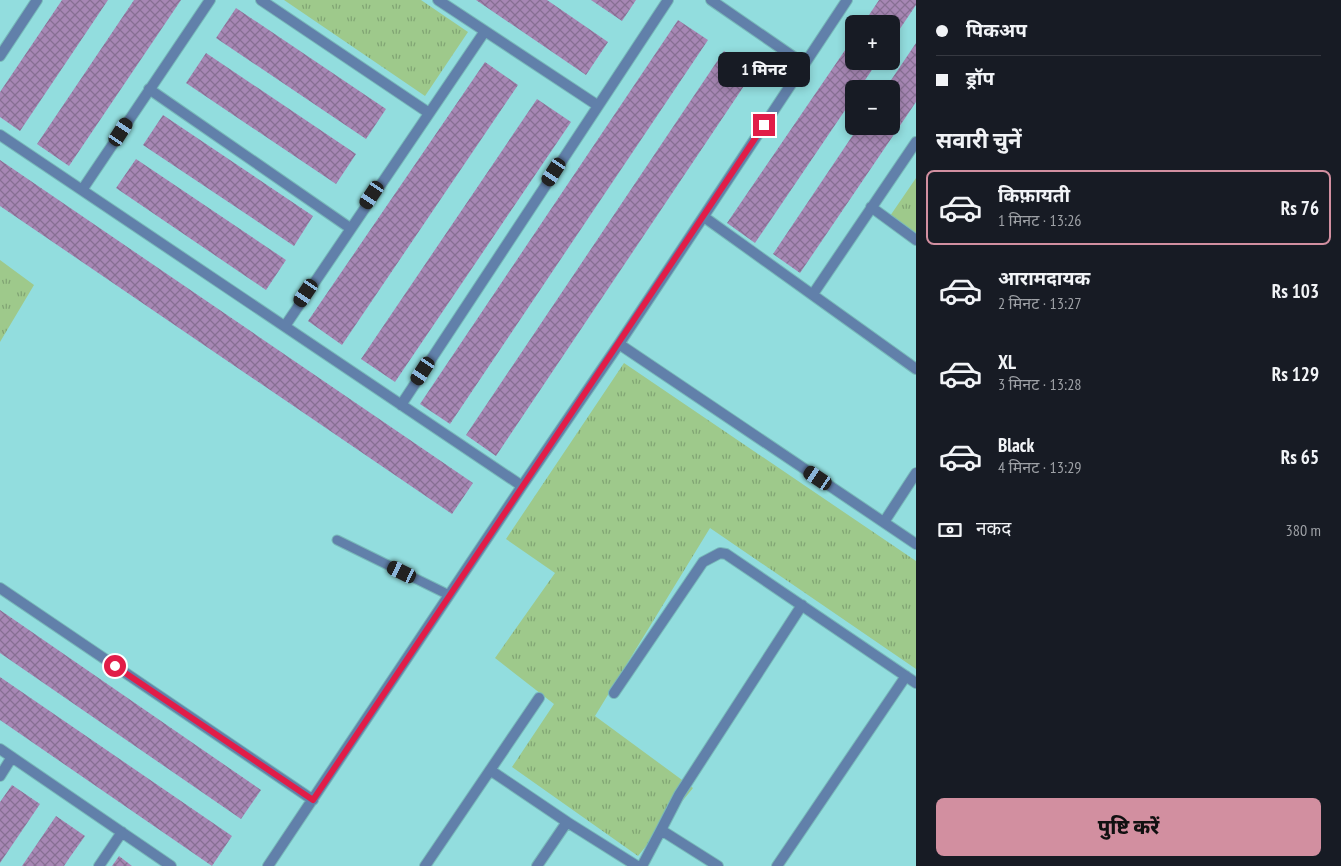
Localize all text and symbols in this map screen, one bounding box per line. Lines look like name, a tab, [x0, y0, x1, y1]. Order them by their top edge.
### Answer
map controls	[845, 15, 900, 135]
button: +	[845, 15, 900, 70]
text: पिकअप	[966, 18, 1027, 42]
callout: 1 मिनट	[718, 52, 810, 88]
text: 1 मिनट	[741, 59, 787, 79]
text: ड्रॉप	[966, 66, 994, 90]
button: −	[845, 80, 900, 135]
route end	[753, 114, 775, 136]
car	[106, 115, 135, 149]
text: सवारी चुनें	[936, 126, 1021, 154]
car	[539, 155, 568, 189]
car	[357, 178, 386, 212]
text: किफ़ायती	[998, 183, 1070, 207]
icon: car	[938, 185, 983, 230]
text: Rs 76	[1281, 196, 1319, 220]
text: 1 मिनट · 13:26	[998, 210, 1082, 230]
text: आरामदायक	[998, 266, 1090, 290]
icon: car	[938, 268, 983, 313]
car	[291, 276, 320, 310]
text: Rs 103	[1272, 279, 1319, 303]
text: 2 मिनट · 13:27	[998, 293, 1082, 313]
text: XL	[998, 350, 1016, 374]
icon: car	[938, 351, 983, 396]
car	[408, 354, 437, 388]
text: Rs 129	[1272, 362, 1319, 386]
text: 3 मिनट · 13:28	[998, 374, 1082, 394]
text: Black	[998, 433, 1034, 457]
icon: car	[938, 434, 983, 479]
text: Rs 65	[1281, 445, 1319, 469]
text: 4 मिनट · 13:29	[998, 457, 1082, 477]
car	[801, 463, 834, 493]
icon: cash	[936, 516, 964, 544]
text: नकद	[976, 516, 1011, 540]
text: 380 m	[1286, 520, 1321, 540]
car	[385, 559, 418, 585]
route start	[104, 655, 126, 677]
button: पुष्टि करें	[936, 798, 1321, 856]

